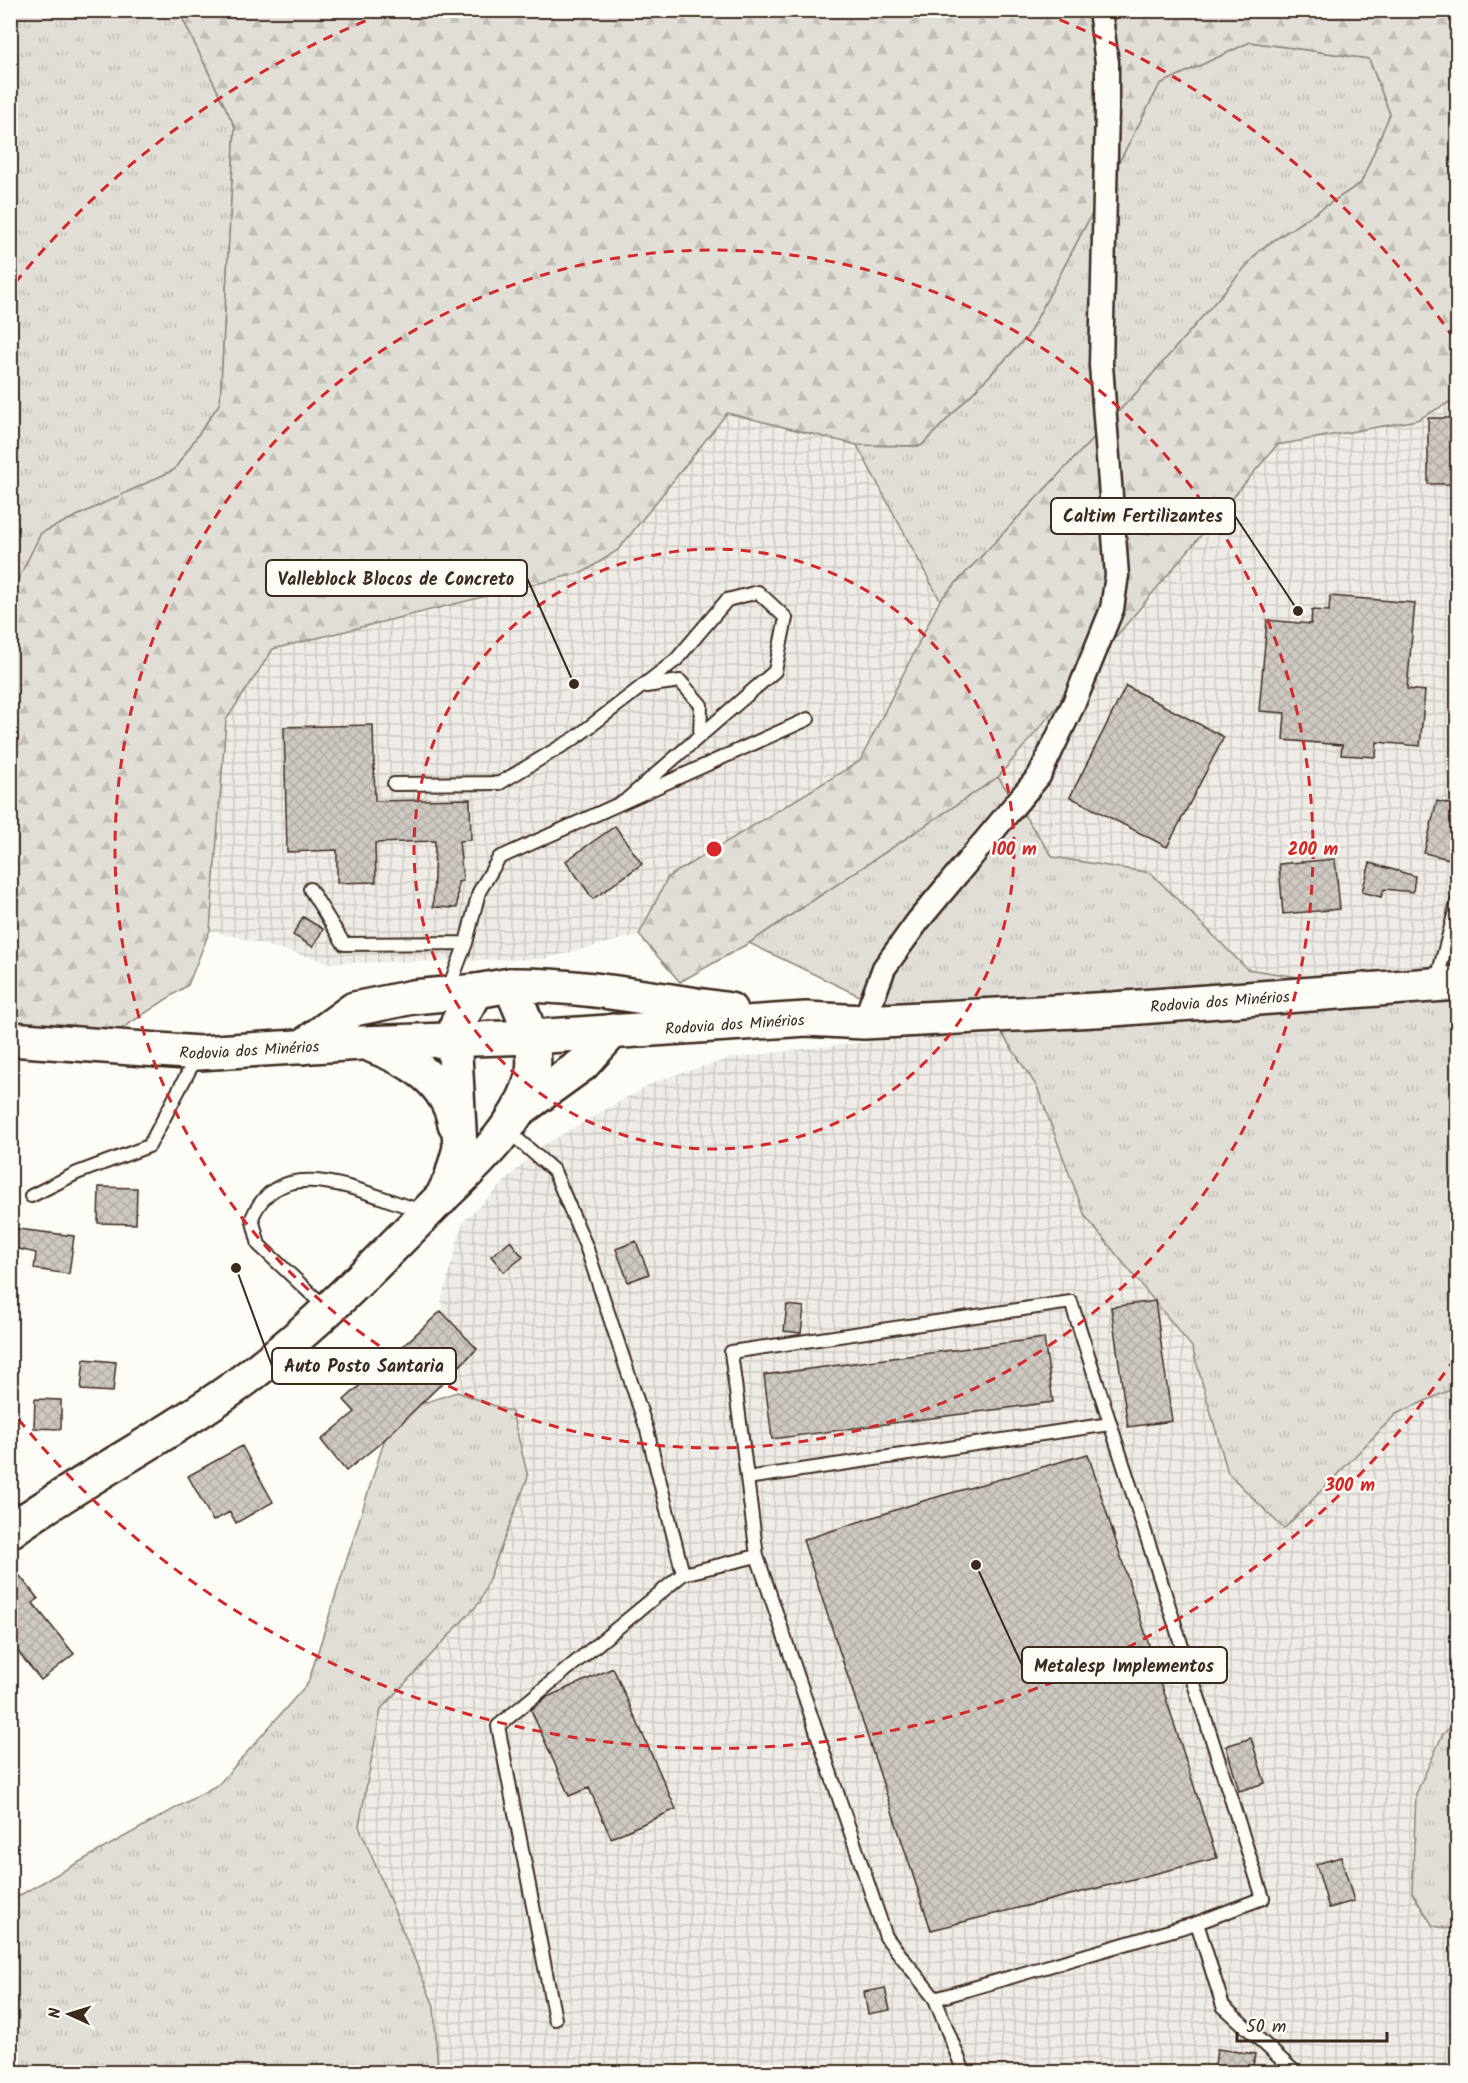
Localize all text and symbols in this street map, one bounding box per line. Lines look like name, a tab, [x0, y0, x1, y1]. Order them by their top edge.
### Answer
callout: Caltim Fertilizantes	[1051, 498, 1235, 534]
text: Caltim Fertilizantes	[1063, 503, 1224, 532]
callout: Valleblock Blocos de Concreto	[266, 560, 527, 596]
text: Valleblock Blocos de Concreto	[278, 566, 514, 595]
text: 100 m	[991, 836, 1037, 865]
text: 200 m	[1288, 836, 1339, 865]
centre of rings	[704, 839, 724, 859]
street label: Rodovia dos Minérios	[1149, 985, 1291, 1020]
street label: Rodovia dos Minérios	[664, 1008, 806, 1042]
street label: Rodovia dos Minérios	[178, 1035, 320, 1067]
callout: Auto Posto Santaria	[272, 1348, 456, 1384]
text: Auto Posto Santaria	[284, 1353, 444, 1382]
text: 300 m	[1324, 1472, 1375, 1501]
callout: Metalesp Implementos	[1022, 1647, 1227, 1683]
text: Metalesp Implementos	[1034, 1653, 1215, 1682]
north arrow	[39, 1984, 99, 2044]
scale bar	[1237, 2005, 1387, 2043]
text: N	[43, 2007, 68, 2019]
text: 50 m	[1246, 2013, 1286, 2042]

